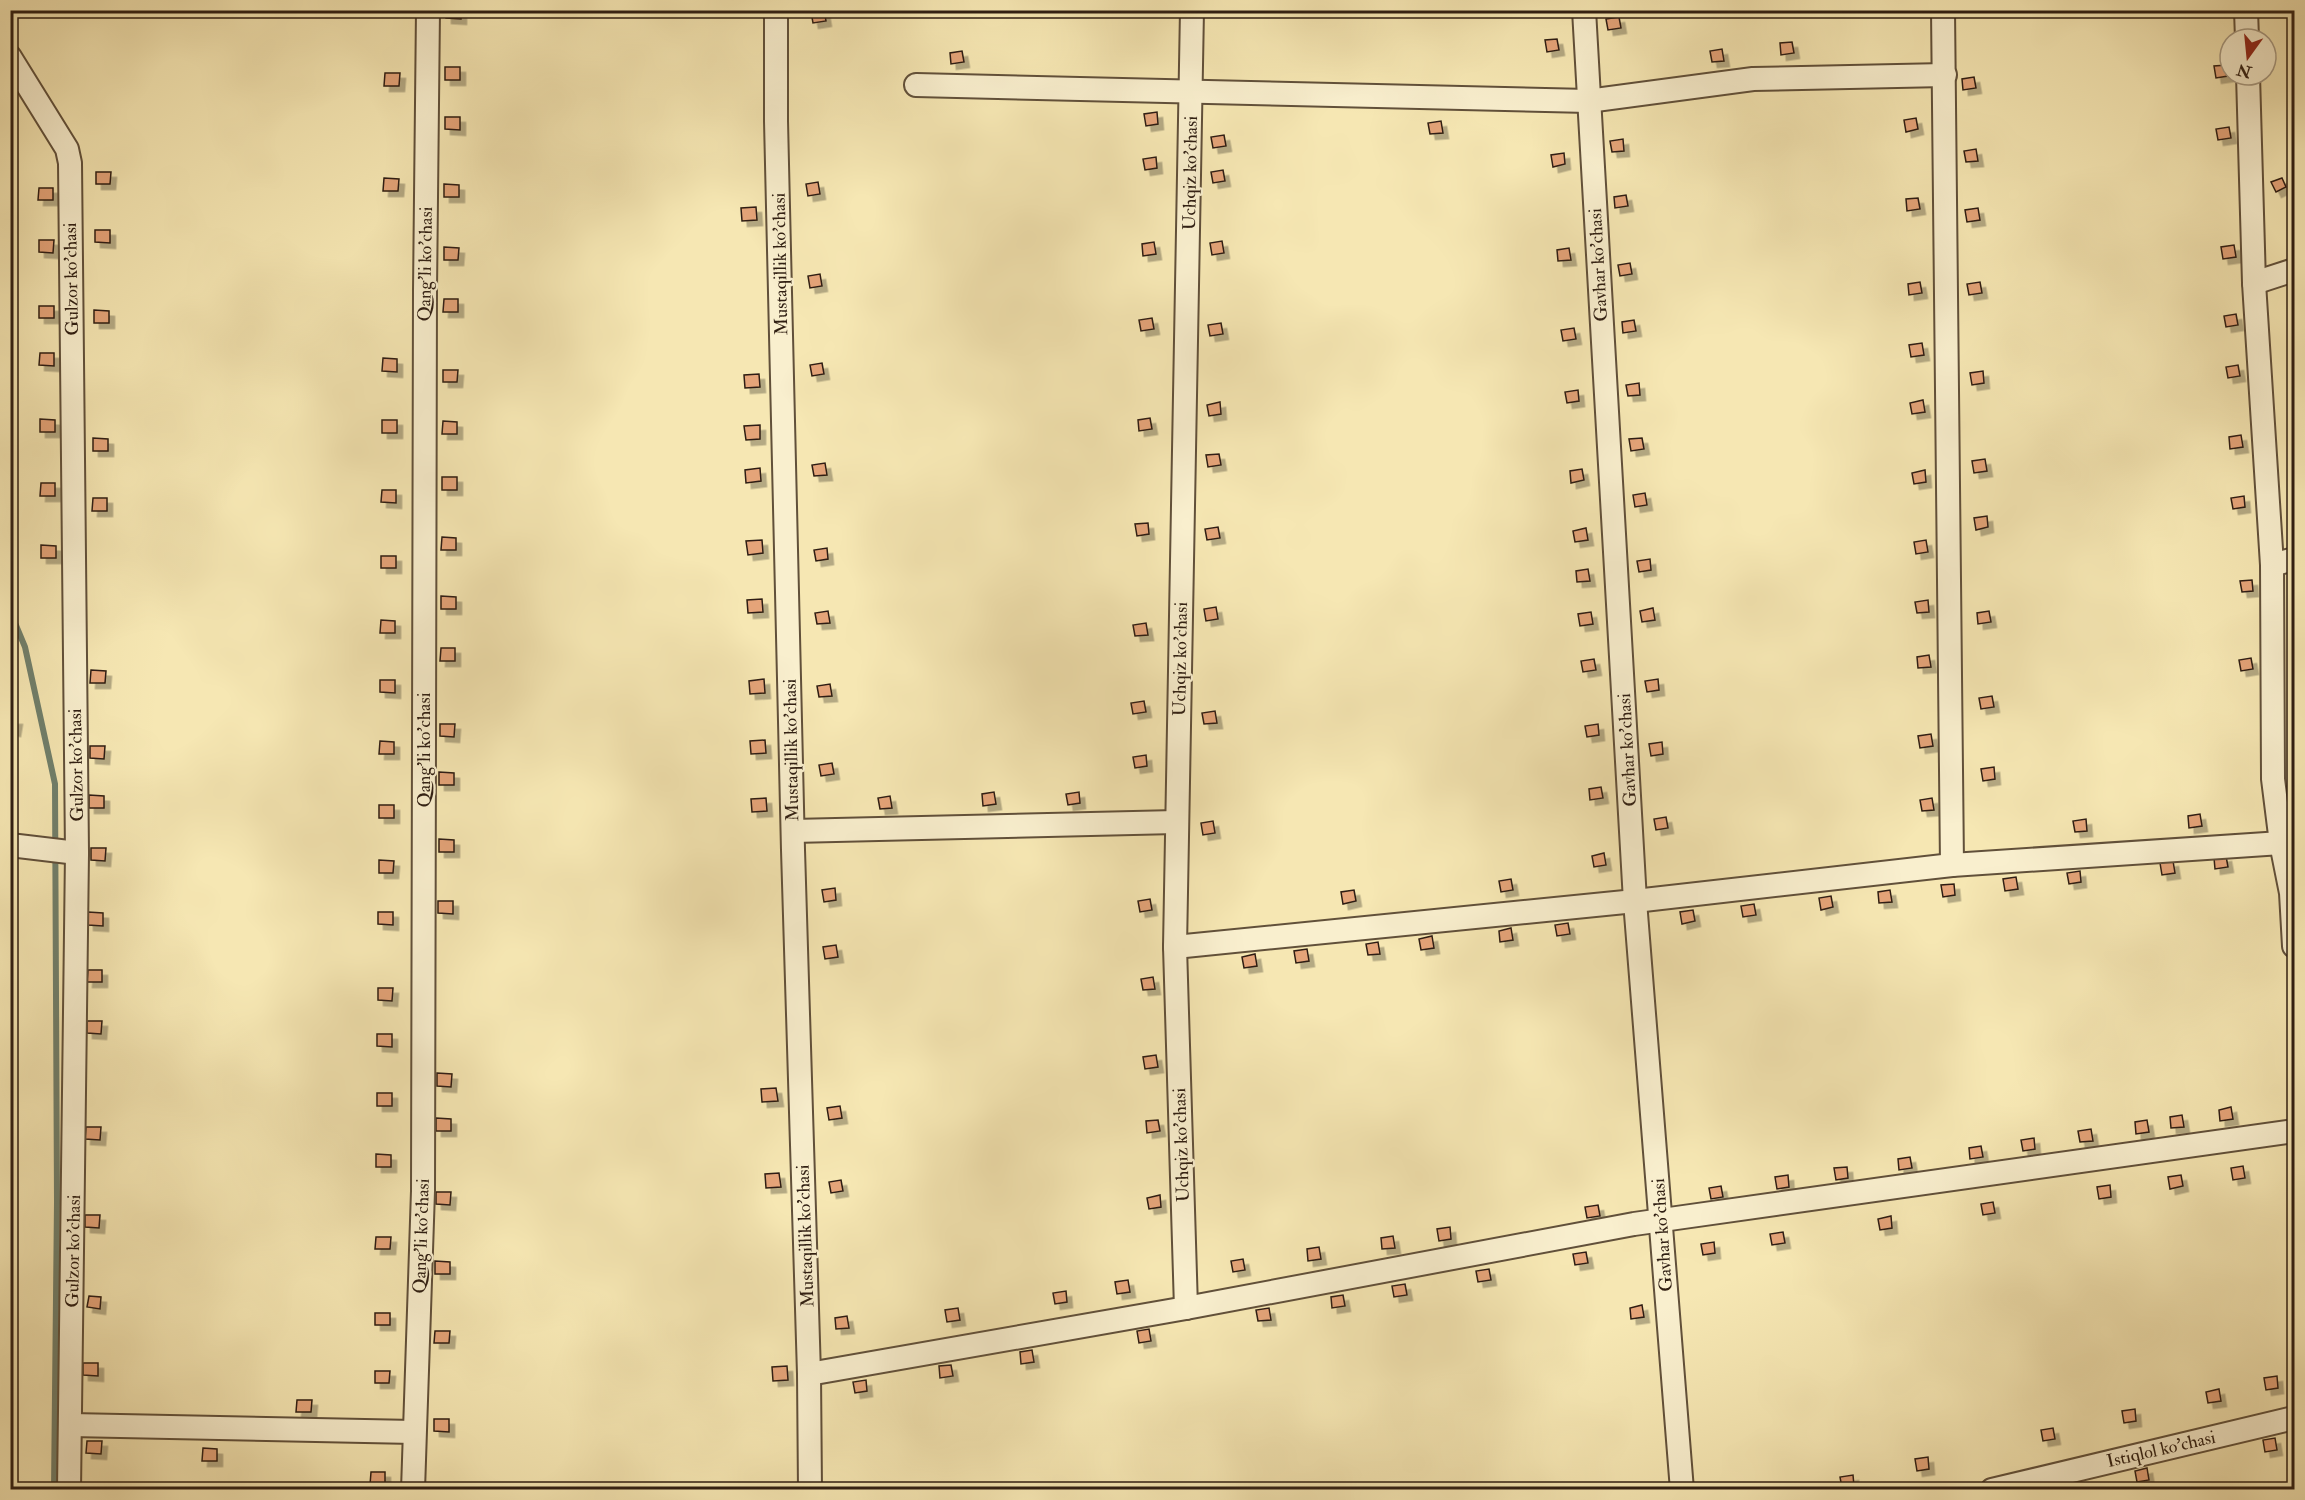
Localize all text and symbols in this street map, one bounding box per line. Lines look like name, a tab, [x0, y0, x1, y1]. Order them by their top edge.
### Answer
north arrow	[2218, 27, 2278, 87]
text: N	[2234, 59, 2255, 82]
street label: Uchqiz ko'chasi	[1178, 116, 1203, 230]
street label: Mustaqillik ko'chasi	[768, 192, 793, 335]
street label: Qang'li ko'chasi	[413, 206, 438, 322]
street label: Gavhar ko'chasi	[1584, 208, 1613, 322]
street label: Gulzor ko'chasi	[59, 222, 84, 336]
street label: Uchqiz ko'chasi	[1168, 602, 1193, 716]
street label: Mustaqillik ko'chasi	[779, 678, 804, 821]
street label: Qang'li ko'chasi	[413, 692, 436, 807]
street label: Gavhar ko'chasi	[1613, 693, 1642, 807]
street label: Gulzor ko'chasi	[64, 708, 89, 822]
street label: Uchqiz ko'chasi	[1168, 1087, 1195, 1202]
street label: Mustaqillik ko'chasi	[792, 1164, 819, 1308]
street label: Gavhar ko'chasi	[1647, 1177, 1678, 1292]
street label: Qang'li ko'chasi	[408, 1178, 435, 1294]
street label: Gulzor ko'chasi	[61, 1194, 86, 1308]
street label: Istiqlol ko'chasi	[2104, 1426, 2218, 1473]

